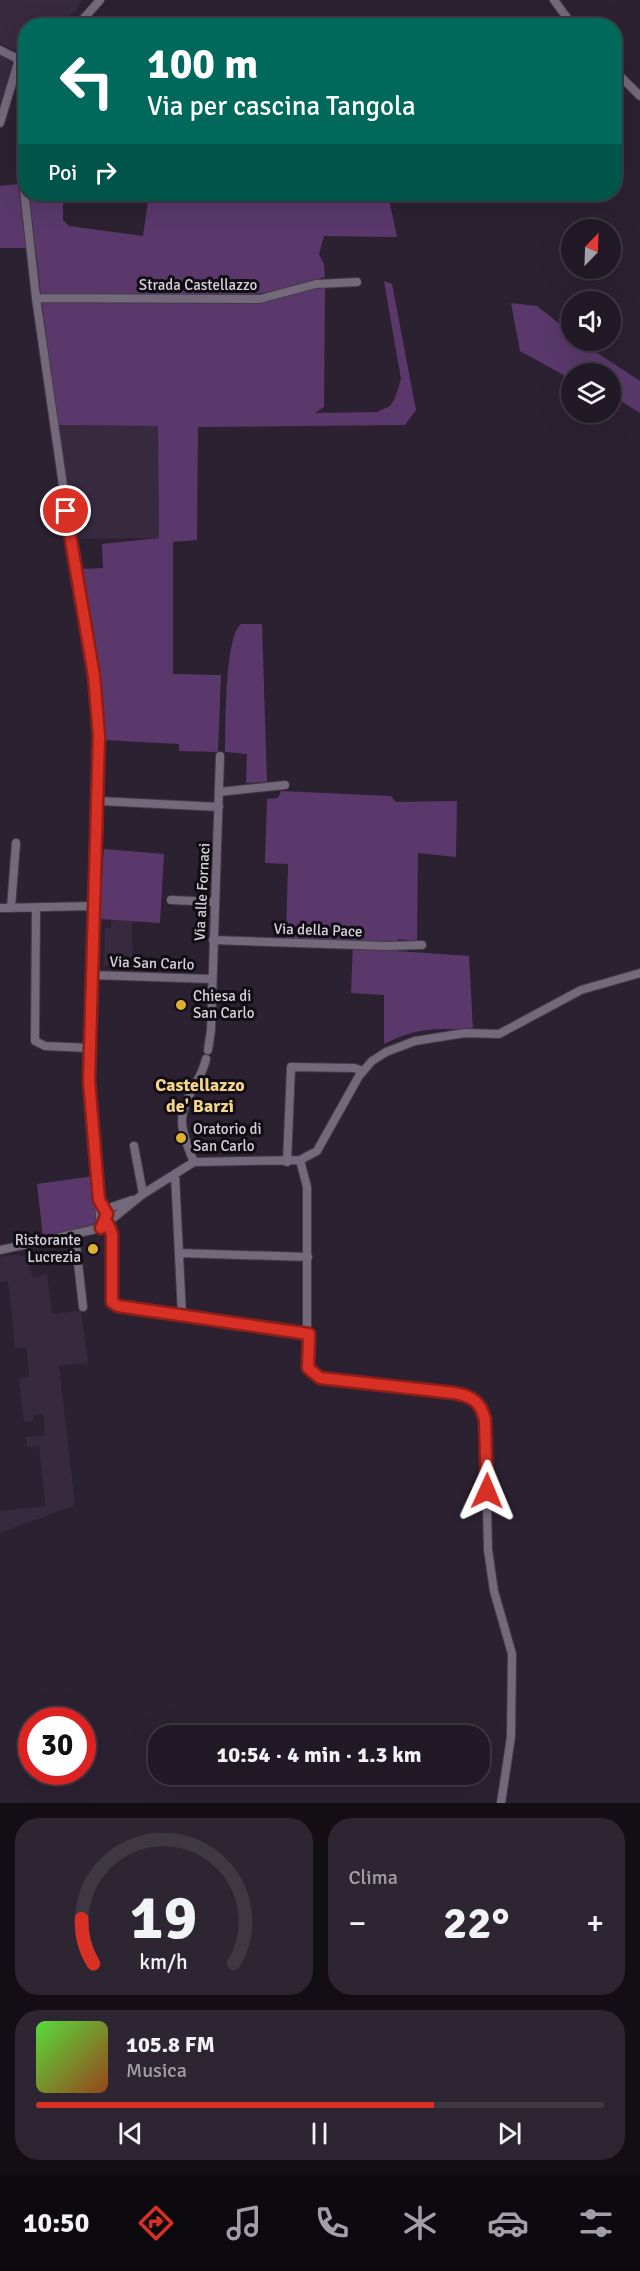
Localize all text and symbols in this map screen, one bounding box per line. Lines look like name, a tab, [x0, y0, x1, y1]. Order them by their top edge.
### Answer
text: 100 m	[147, 39, 258, 90]
icon: left	[48, 42, 126, 120]
text: Via per cascina Tangola	[147, 90, 416, 123]
icon: right	[89, 156, 122, 189]
text: Poi	[48, 159, 77, 186]
north arrow	[561, 219, 621, 279]
map controls	[561, 219, 621, 423]
street label: Strada Castellazzo	[139, 276, 257, 294]
button: sound	[561, 291, 621, 351]
button: layers	[561, 363, 621, 423]
pin	[40, 485, 91, 536]
icon: arrive	[49, 494, 82, 527]
street label: Via alle Fornaci	[190, 842, 214, 942]
street label: Via della Pace	[273, 919, 363, 941]
street label: Via San Carlo	[109, 953, 195, 973]
place label: Chiesa di San Carlo	[193, 987, 255, 1022]
marker: Chiesa di San Carlo	[174, 998, 188, 1012]
district label: Castellazzo de' Barzi	[155, 1074, 245, 1117]
place label: Oratorio di San Carlo	[193, 1120, 262, 1155]
marker: Oratorio di San Carlo	[174, 1131, 188, 1145]
place label: Ristorante Lucrezia	[15, 1231, 81, 1266]
marker: Ristorante Lucrezia	[86, 1242, 100, 1256]
position arrow	[455, 1459, 519, 1523]
speed limit sign: 30	[18, 1707, 96, 1785]
text: 10:54 · 4 min · 1.3 km	[216, 1741, 422, 1768]
text: Clima	[349, 1865, 398, 1890]
text: 19	[130, 1879, 197, 1956]
text: 22°	[443, 1896, 510, 1951]
text: −	[349, 1903, 366, 1944]
text: +	[586, 1903, 604, 1944]
text: km/h	[139, 1949, 188, 1975]
text: 105.8 FM	[126, 2031, 215, 2058]
text: Musica	[126, 2058, 187, 2083]
icon: previous	[114, 2117, 147, 2150]
icon: pause	[303, 2117, 336, 2150]
icon: next	[493, 2117, 526, 2150]
icon: directions	[135, 2202, 177, 2244]
icon: music	[223, 2202, 265, 2244]
icon: phone	[311, 2202, 353, 2244]
icon: climate	[399, 2202, 441, 2244]
icon: car	[487, 2202, 529, 2244]
icon: filters	[575, 2202, 617, 2244]
text: 10:50	[23, 2207, 89, 2240]

